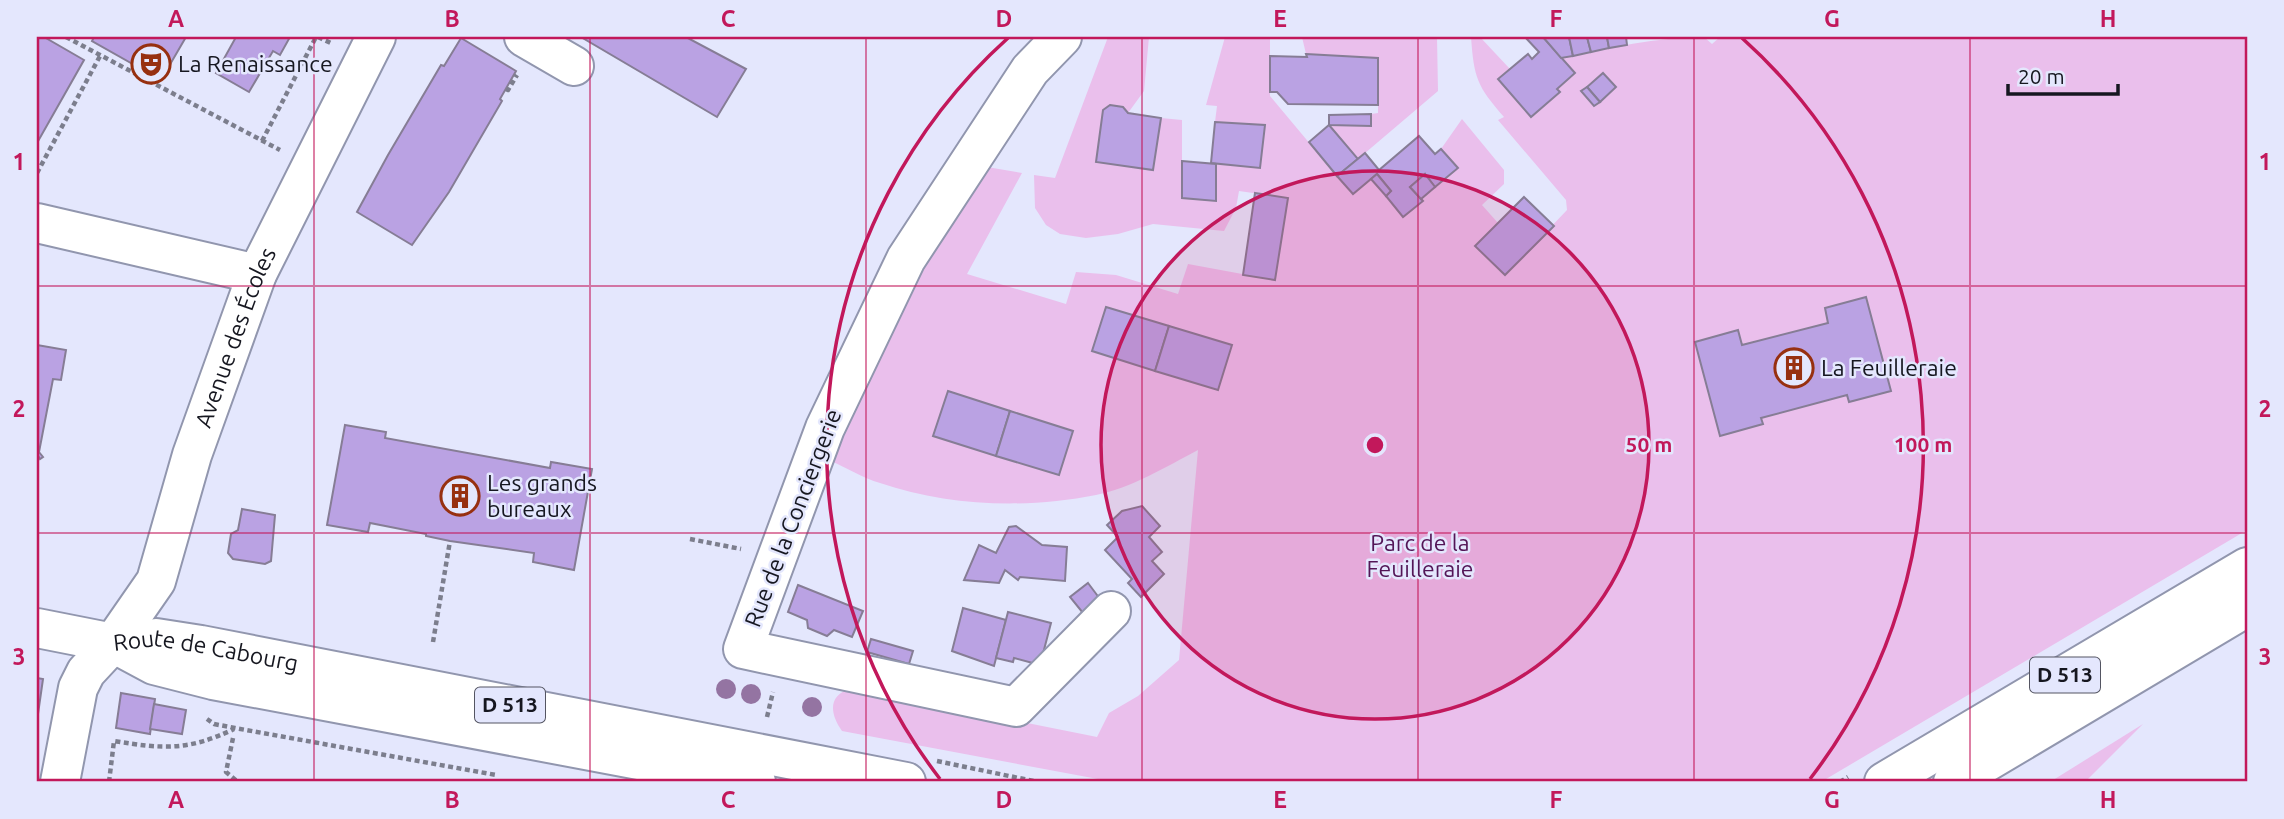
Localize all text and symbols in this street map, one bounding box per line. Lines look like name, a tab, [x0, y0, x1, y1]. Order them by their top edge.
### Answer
text: A	[168, 6, 184, 31]
text: B	[444, 6, 460, 31]
text: C	[721, 6, 736, 31]
text: D	[996, 6, 1012, 31]
text: E	[1273, 6, 1287, 31]
text: F	[1550, 6, 1563, 31]
text: G	[1824, 6, 1840, 31]
text: H	[2100, 6, 2116, 31]
theatre icon: La Renaissance	[130, 43, 172, 85]
place label: La Renaissance	[178, 51, 333, 76]
scale bar	[2008, 52, 2118, 96]
text: 20 m	[2018, 64, 2065, 88]
text: 1	[13, 149, 25, 174]
text: 1	[2259, 149, 2271, 174]
street label: Avenue des Écoles	[190, 243, 280, 431]
building icon: La Feuilleraie	[1773, 347, 1815, 389]
place label: La Feuilleraie	[1821, 355, 1957, 380]
text: 2	[13, 396, 25, 421]
text: 2	[2259, 396, 2271, 421]
street label: Rue de la Conciergerie	[739, 405, 846, 630]
text: 50 m	[1626, 432, 1672, 456]
text: 100 m	[1894, 432, 1952, 456]
centre of rings	[1363, 433, 1387, 457]
place label: Les grands bureaux	[487, 470, 597, 521]
building icon: Les grands bureaux	[439, 475, 481, 517]
park label: Parc de la Feuilleraie	[1366, 530, 1474, 581]
street label: Route de Cabourg	[112, 625, 300, 676]
text: 3	[13, 644, 25, 669]
text: 3	[2259, 644, 2271, 669]
road number: D 513	[2030, 658, 2100, 692]
road number: D 513	[475, 688, 545, 722]
text: A	[168, 787, 184, 812]
text: B	[444, 787, 460, 812]
text: C	[721, 787, 736, 812]
text: D	[996, 787, 1012, 812]
text: E	[1273, 787, 1287, 812]
text: F	[1550, 787, 1563, 812]
text: G	[1824, 787, 1840, 812]
text: H	[2100, 787, 2116, 812]

